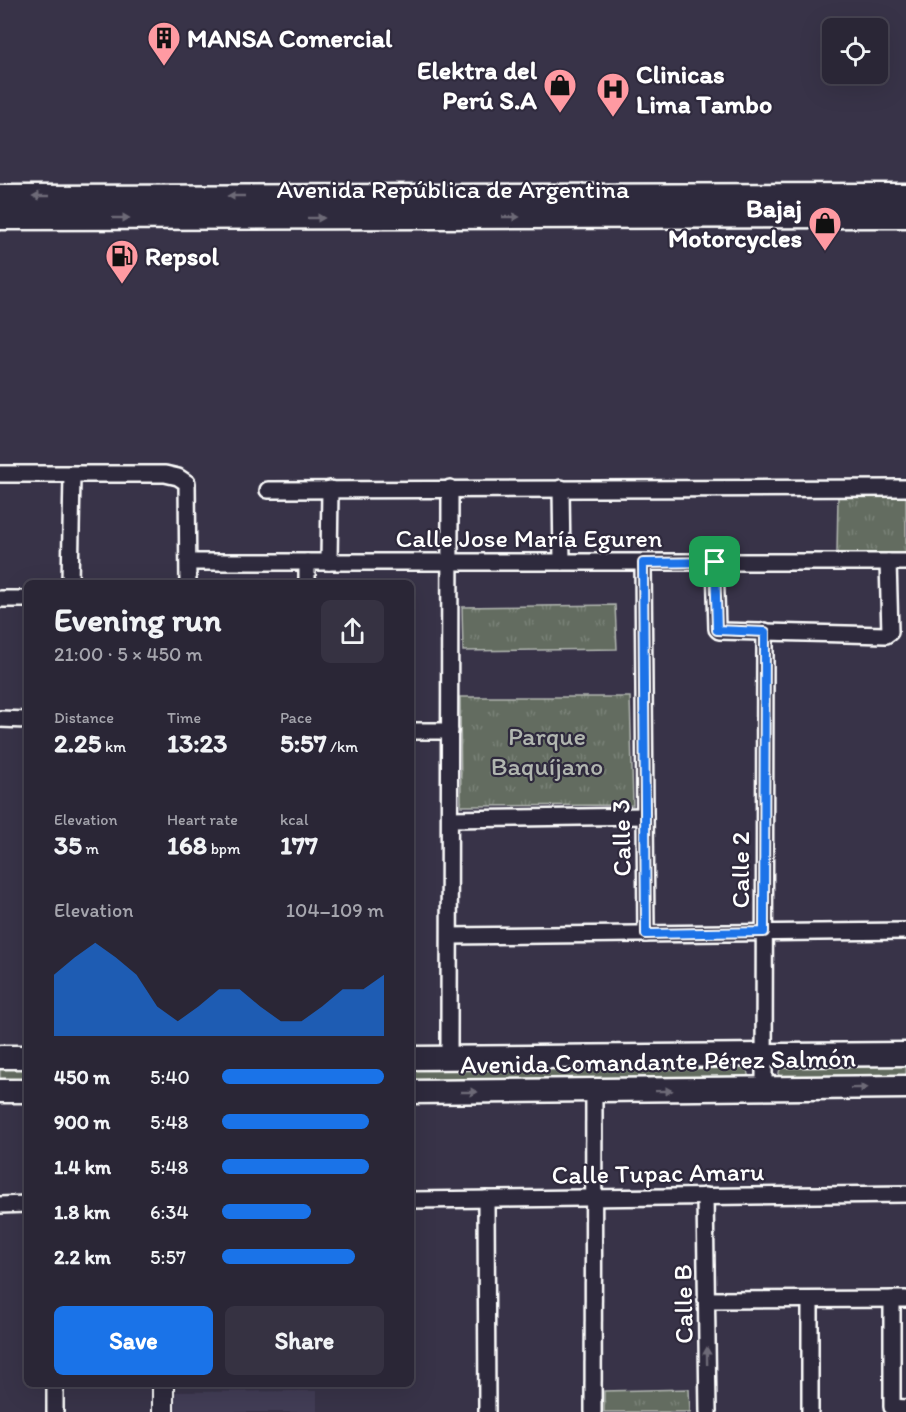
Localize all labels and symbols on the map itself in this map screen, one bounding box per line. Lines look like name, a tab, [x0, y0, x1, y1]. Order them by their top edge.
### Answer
building icon: MANSA Comercial	[146, 20, 182, 67]
place label: MANSA Comercial	[187, 22, 393, 54]
place label: Elektra del Perú S.A	[417, 54, 538, 116]
place label: Clinicas Lima Tambo	[636, 58, 772, 120]
shop icon: Elektra del Perú S.A	[542, 67, 578, 114]
hospital icon: Clinicas Lima Tambo	[595, 71, 631, 118]
street label: Avenida República de Argentina	[276, 173, 630, 205]
one-way arrow	[31, 191, 50, 201]
one-way arrow	[226, 191, 245, 201]
place label: Bajaj Motorcycles	[668, 192, 802, 254]
shop icon: Bajaj Motorcycles	[807, 205, 843, 252]
one-way arrow	[502, 212, 521, 222]
one-way arrow	[112, 213, 131, 223]
one-way arrow	[307, 213, 326, 223]
fuel station icon: Repsol	[104, 238, 140, 285]
place label: Repsol	[145, 240, 219, 272]
street label: Calle Jose María Eguren	[395, 522, 663, 554]
pin	[689, 536, 740, 587]
park label: Parque Baquíjano	[491, 720, 603, 782]
street label: Calle 3	[604, 799, 638, 877]
street label: Calle 2	[724, 831, 756, 908]
street label: Avenida Comandante Pérez Salmón	[460, 1042, 857, 1080]
one-way arrow	[850, 1083, 869, 1093]
one-way arrow	[655, 1086, 674, 1096]
one-way arrow	[460, 1087, 479, 1097]
street label: Calle Tupac Amaru	[551, 1155, 765, 1191]
street label: Calle B	[666, 1264, 700, 1344]
one-way arrow	[702, 1347, 712, 1366]

